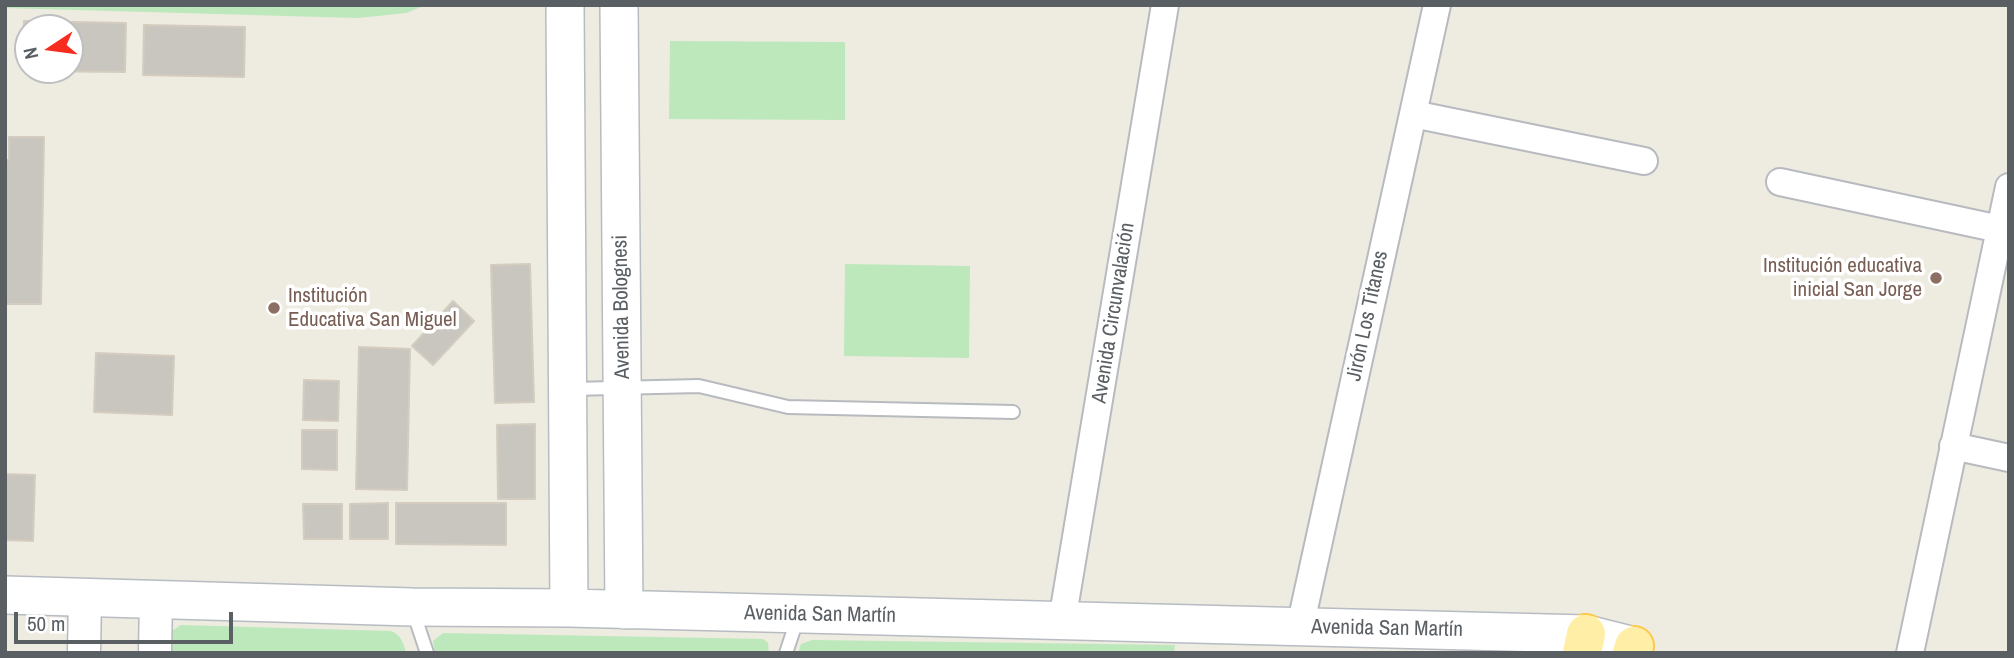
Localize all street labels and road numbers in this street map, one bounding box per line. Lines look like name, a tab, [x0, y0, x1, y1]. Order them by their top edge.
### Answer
street label: Avenida Circunvalación	[1087, 221, 1141, 405]
street label: Avenida Bolognesi	[608, 235, 636, 379]
street label: Jirón Los Titanes	[1342, 248, 1394, 384]
street label: Avenida San Martín	[744, 601, 896, 629]
street label: Avenida San Martín	[1311, 615, 1463, 643]

